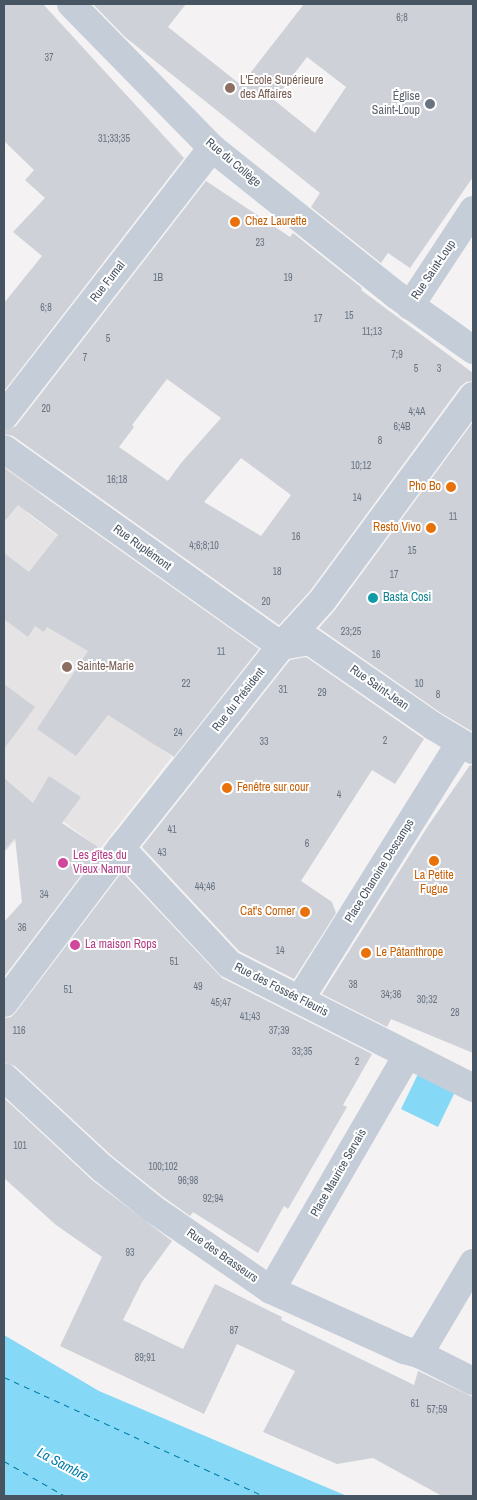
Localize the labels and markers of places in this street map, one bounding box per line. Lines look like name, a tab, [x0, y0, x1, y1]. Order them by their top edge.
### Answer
place label: L'Ecole Supérieure des Affaires	[240, 74, 323, 102]
marker: L'Ecole Supérieure des Affaires	[224, 82, 236, 94]
place label: Église Saint-Loup	[372, 90, 420, 118]
marker: Église Saint-Loup	[424, 98, 436, 110]
place label: Chez Laurette	[245, 215, 307, 229]
marker: Chez Laurette	[229, 216, 241, 228]
place label: Pho Bo	[409, 480, 441, 494]
marker: Pho Bo	[445, 481, 457, 493]
place label: Resto Vivo	[373, 521, 421, 535]
marker: Resto Vivo	[425, 522, 437, 534]
place label: Basta Cosi	[383, 591, 431, 605]
marker: Basta Cosi	[367, 592, 379, 604]
place label: Sainte-Marie	[77, 660, 134, 674]
marker: Sainte-Marie	[61, 661, 73, 673]
place label: Fenêtre sur cour	[237, 781, 309, 795]
marker: Fenêtre sur cour	[221, 782, 233, 794]
place label: Les gîtes du Vieux Namur	[73, 849, 130, 877]
marker: La Petite Fugue	[428, 855, 440, 867]
marker: Les gîtes du Vieux Namur	[57, 857, 69, 869]
place label: La Petite Fugue	[414, 869, 454, 897]
place label: Cat's Corner	[240, 905, 295, 919]
marker: Cat's Corner	[299, 906, 311, 918]
place label: La maison Rops	[85, 938, 157, 952]
marker: La maison Rops	[69, 939, 81, 951]
place label: Le Pâtanthrope	[376, 946, 443, 960]
marker: Le Pâtanthrope	[360, 947, 372, 959]

